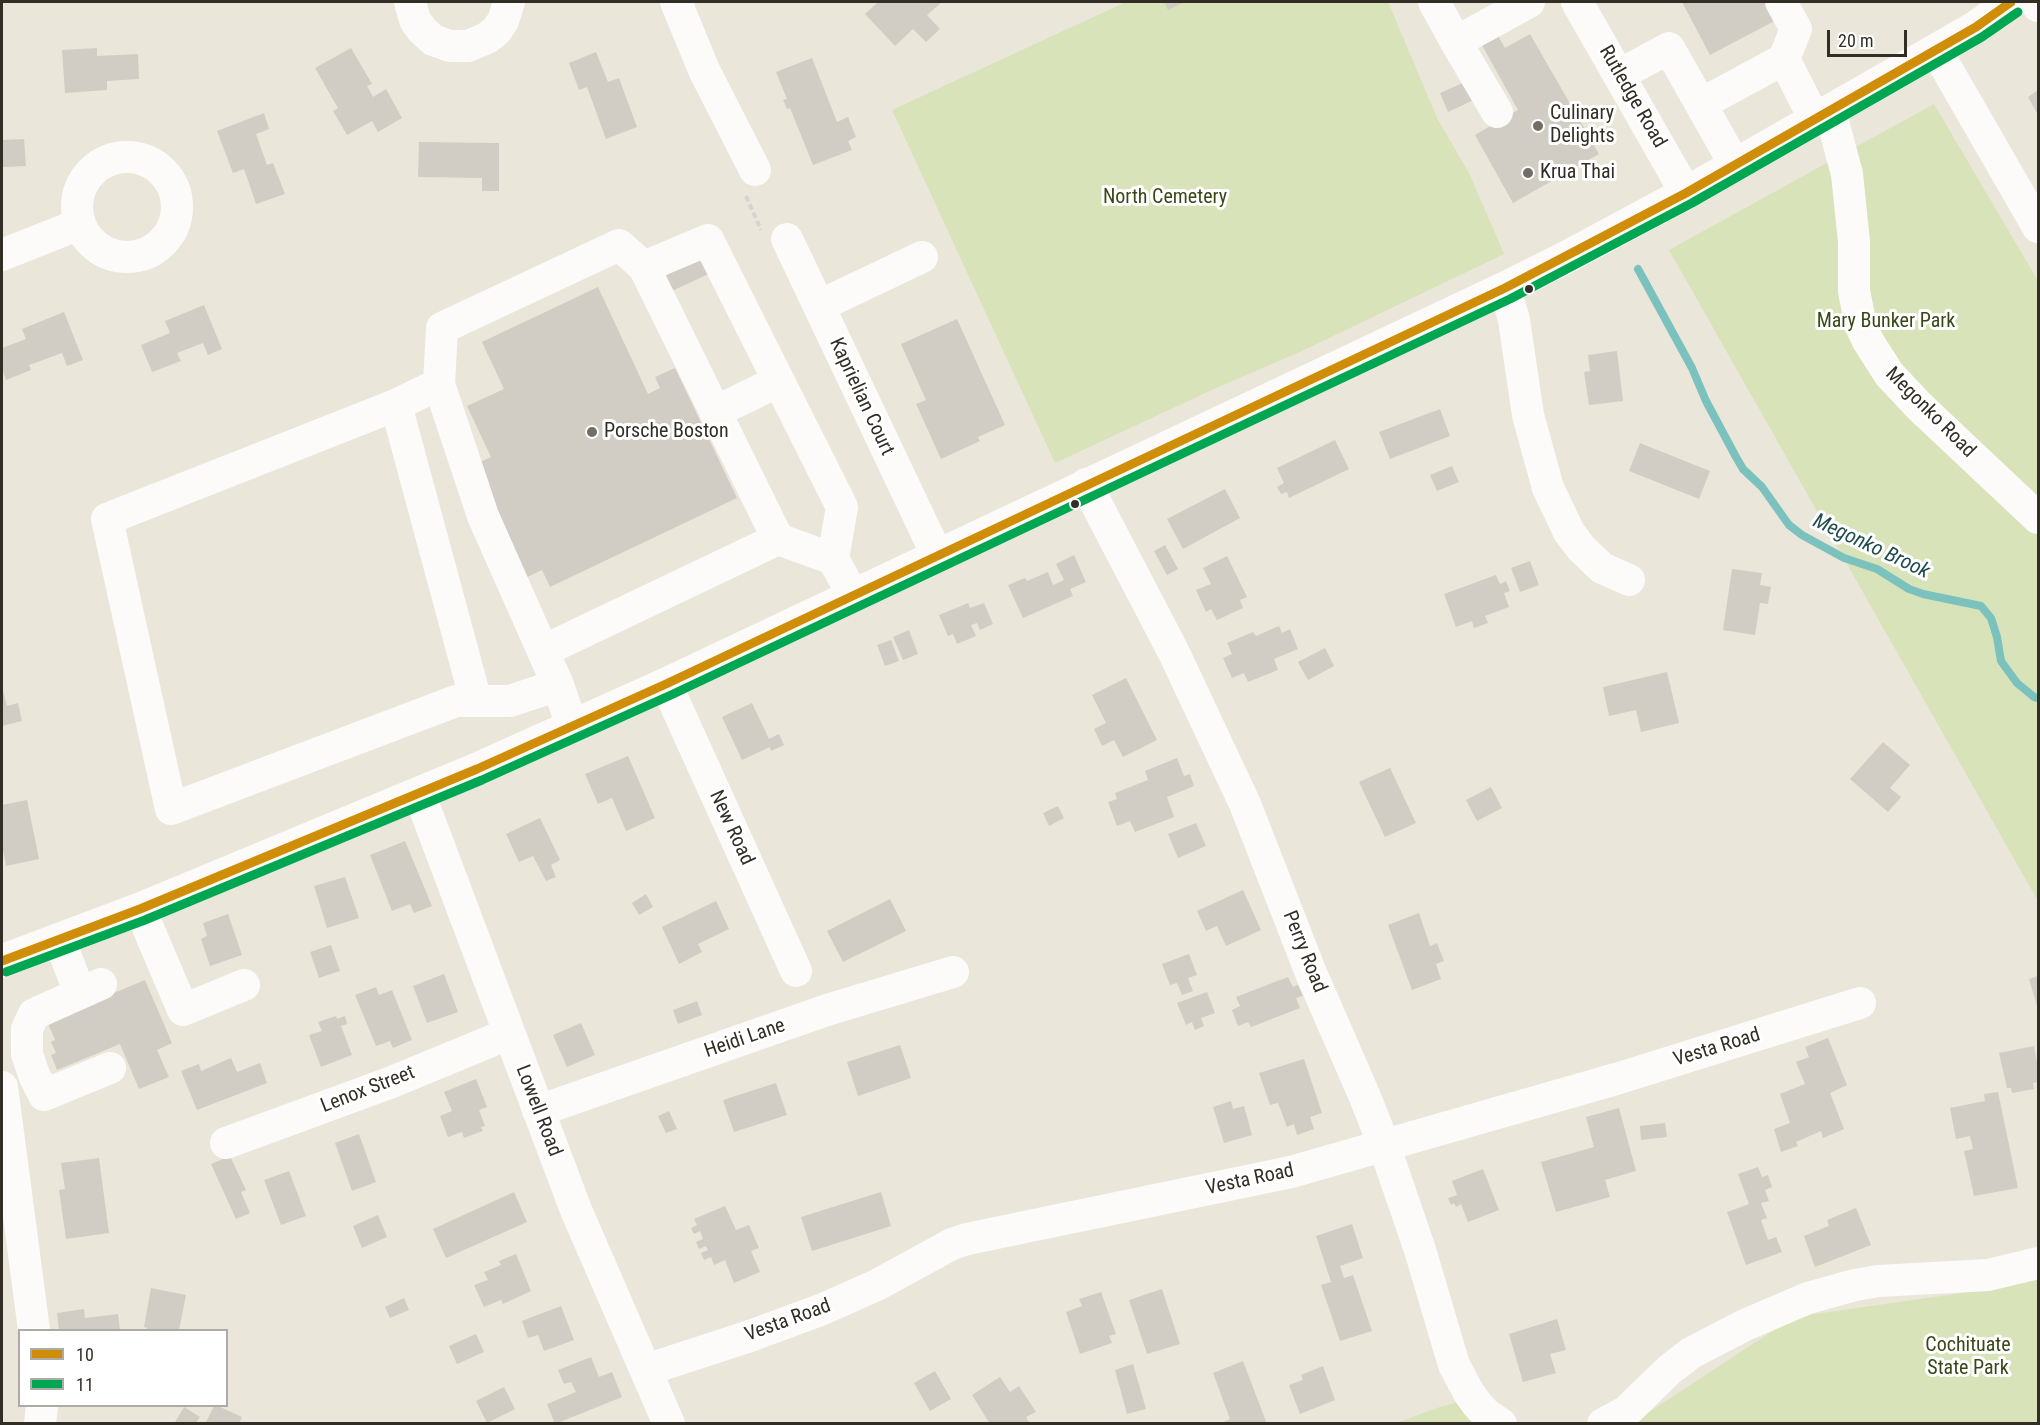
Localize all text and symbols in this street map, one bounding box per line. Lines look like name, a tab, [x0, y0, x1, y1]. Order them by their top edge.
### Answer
scale bar	[1830, 18, 1910, 56]
text: 20 m	[1838, 30, 1873, 51]
street label: Rutledge Road	[1593, 42, 1671, 152]
place label: Culinary Delights	[1550, 102, 1615, 149]
marker: Culinary Delights	[1531, 119, 1545, 133]
place label: Krua Thai	[1540, 161, 1615, 185]
marker: Krua Thai	[1521, 166, 1535, 180]
park label: North Cemetery	[1103, 186, 1227, 210]
unlabelled marker	[1523, 283, 1535, 295]
park label: Mary Bunker Park	[1817, 310, 1955, 334]
street label: Kaprielian Court	[823, 334, 899, 460]
street label: Megonko Road	[1880, 363, 1980, 463]
place label: Porsche Boston	[604, 420, 729, 444]
marker: Porsche Boston	[585, 425, 599, 439]
unlabelled marker	[1069, 498, 1081, 510]
water label: Megonko Brook	[1809, 509, 1933, 585]
street label: New Road	[703, 787, 759, 869]
street label: Perry Road	[1277, 908, 1331, 996]
street label: Heidi Lane	[702, 1014, 788, 1064]
street label: Vesta Road	[1671, 1023, 1763, 1073]
street label: Lenox Street	[318, 1061, 418, 1119]
street label: Lowell Road	[510, 1062, 566, 1160]
street label: Vesta Road	[1204, 1159, 1296, 1201]
street label: Vesta Road	[742, 1294, 834, 1348]
legend	[18, 1329, 228, 1407]
park label: Cochituate State Park	[1925, 1334, 2011, 1381]
text: 10	[76, 1344, 94, 1365]
text: 11	[76, 1374, 94, 1395]

